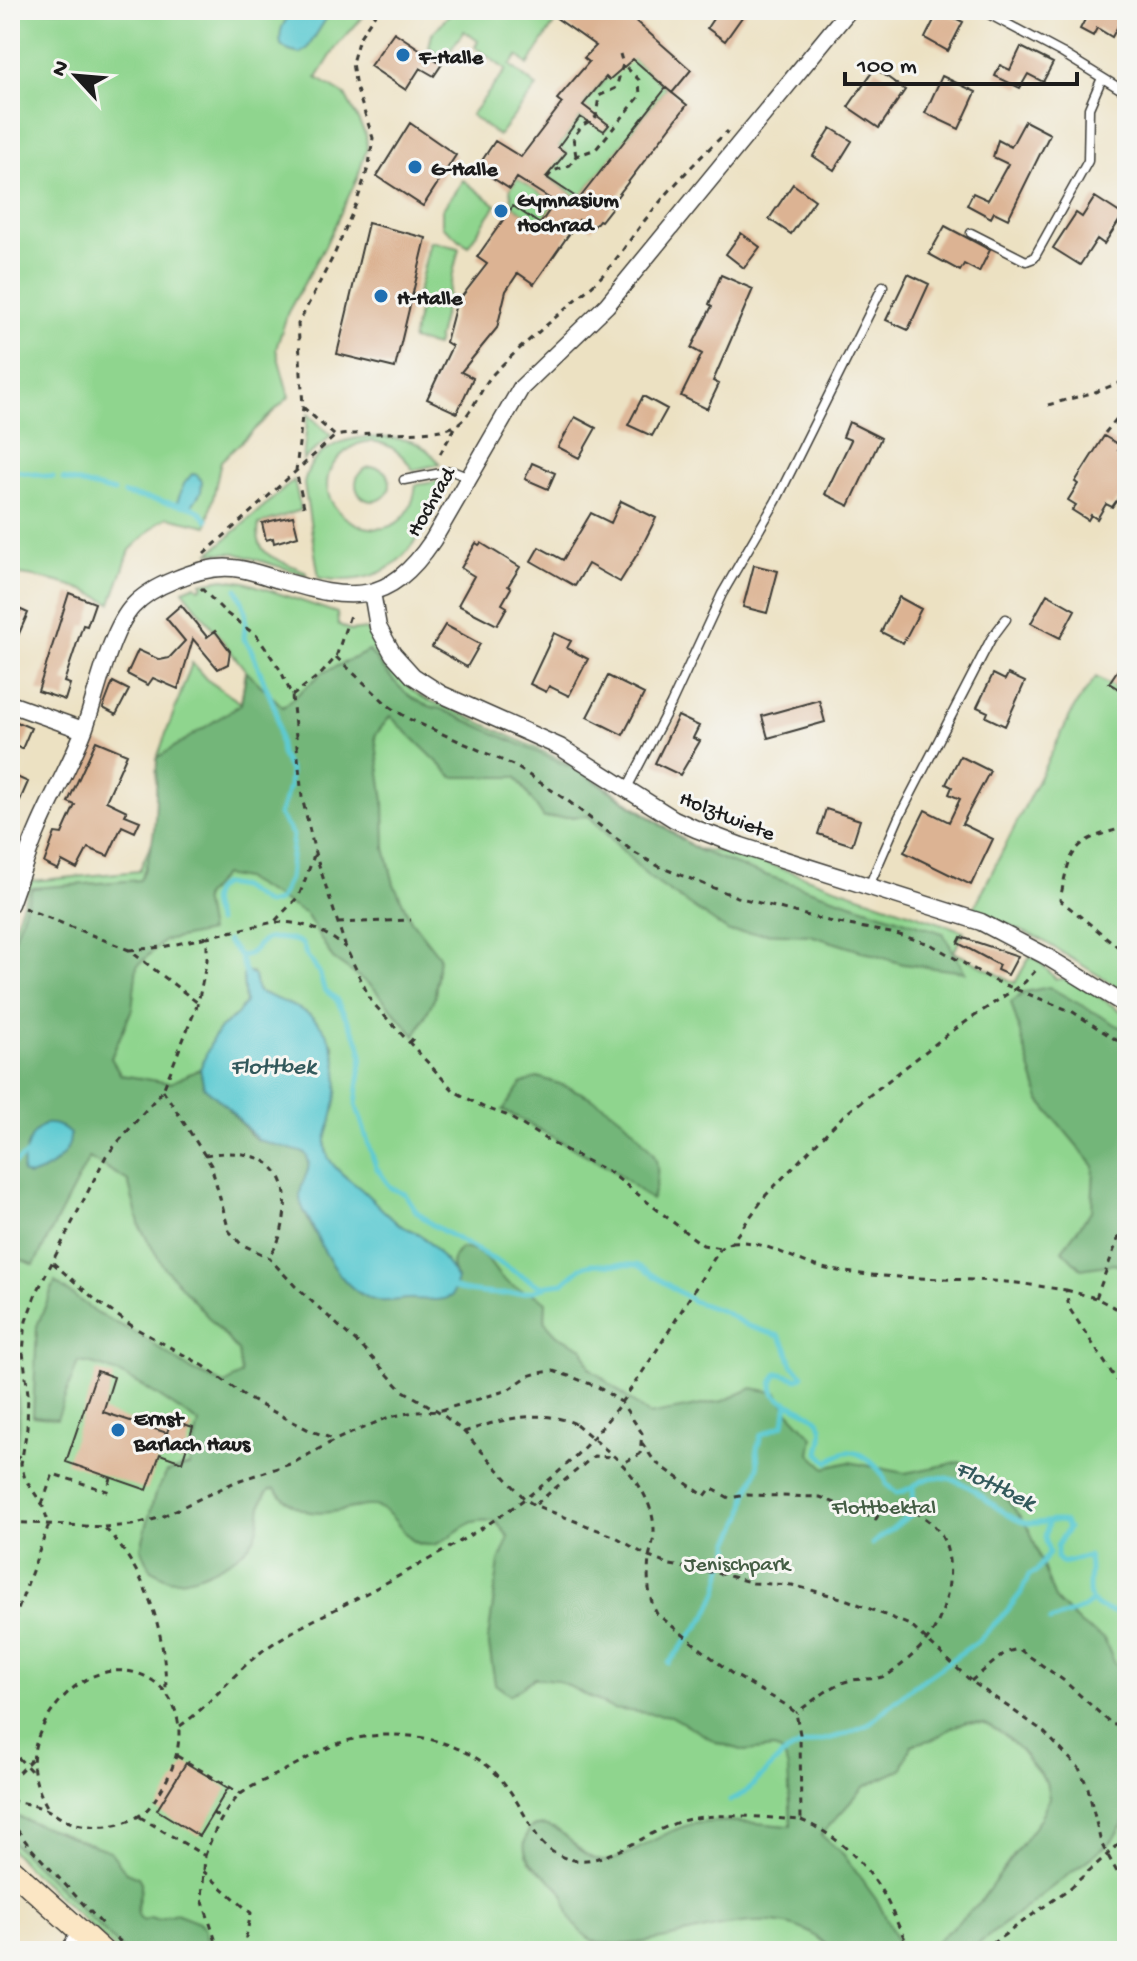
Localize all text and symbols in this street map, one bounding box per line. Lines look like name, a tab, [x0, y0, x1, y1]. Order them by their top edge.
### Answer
north arrow	[36, 36, 116, 116]
scale bar	[845, 36, 1077, 86]
marker: F-Halle	[394, 46, 412, 64]
place label: F-Halle	[418, 46, 484, 72]
text: 100 m	[856, 53, 917, 82]
text: N	[47, 57, 76, 81]
marker: G-Halle	[406, 158, 424, 176]
place label: G-Halle	[431, 158, 498, 184]
place label: Gymnasium Hochrad	[517, 189, 619, 240]
marker: Gymnasium Hochrad	[492, 202, 510, 220]
marker: H-Halle	[372, 287, 390, 305]
place label: H-Halle	[397, 287, 463, 313]
street label: Hochrad	[402, 462, 464, 542]
street label: Holztwiete	[675, 787, 779, 849]
water label: Flottbek	[230, 1054, 318, 1083]
place label: Ernst Barlach Haus	[133, 1408, 252, 1459]
marker: Ernst Barlach Haus	[109, 1421, 127, 1439]
water label: Flottbek	[950, 1455, 1041, 1520]
park label: Flottbektal	[831, 1496, 936, 1522]
park label: Jenischpark	[684, 1553, 792, 1579]

